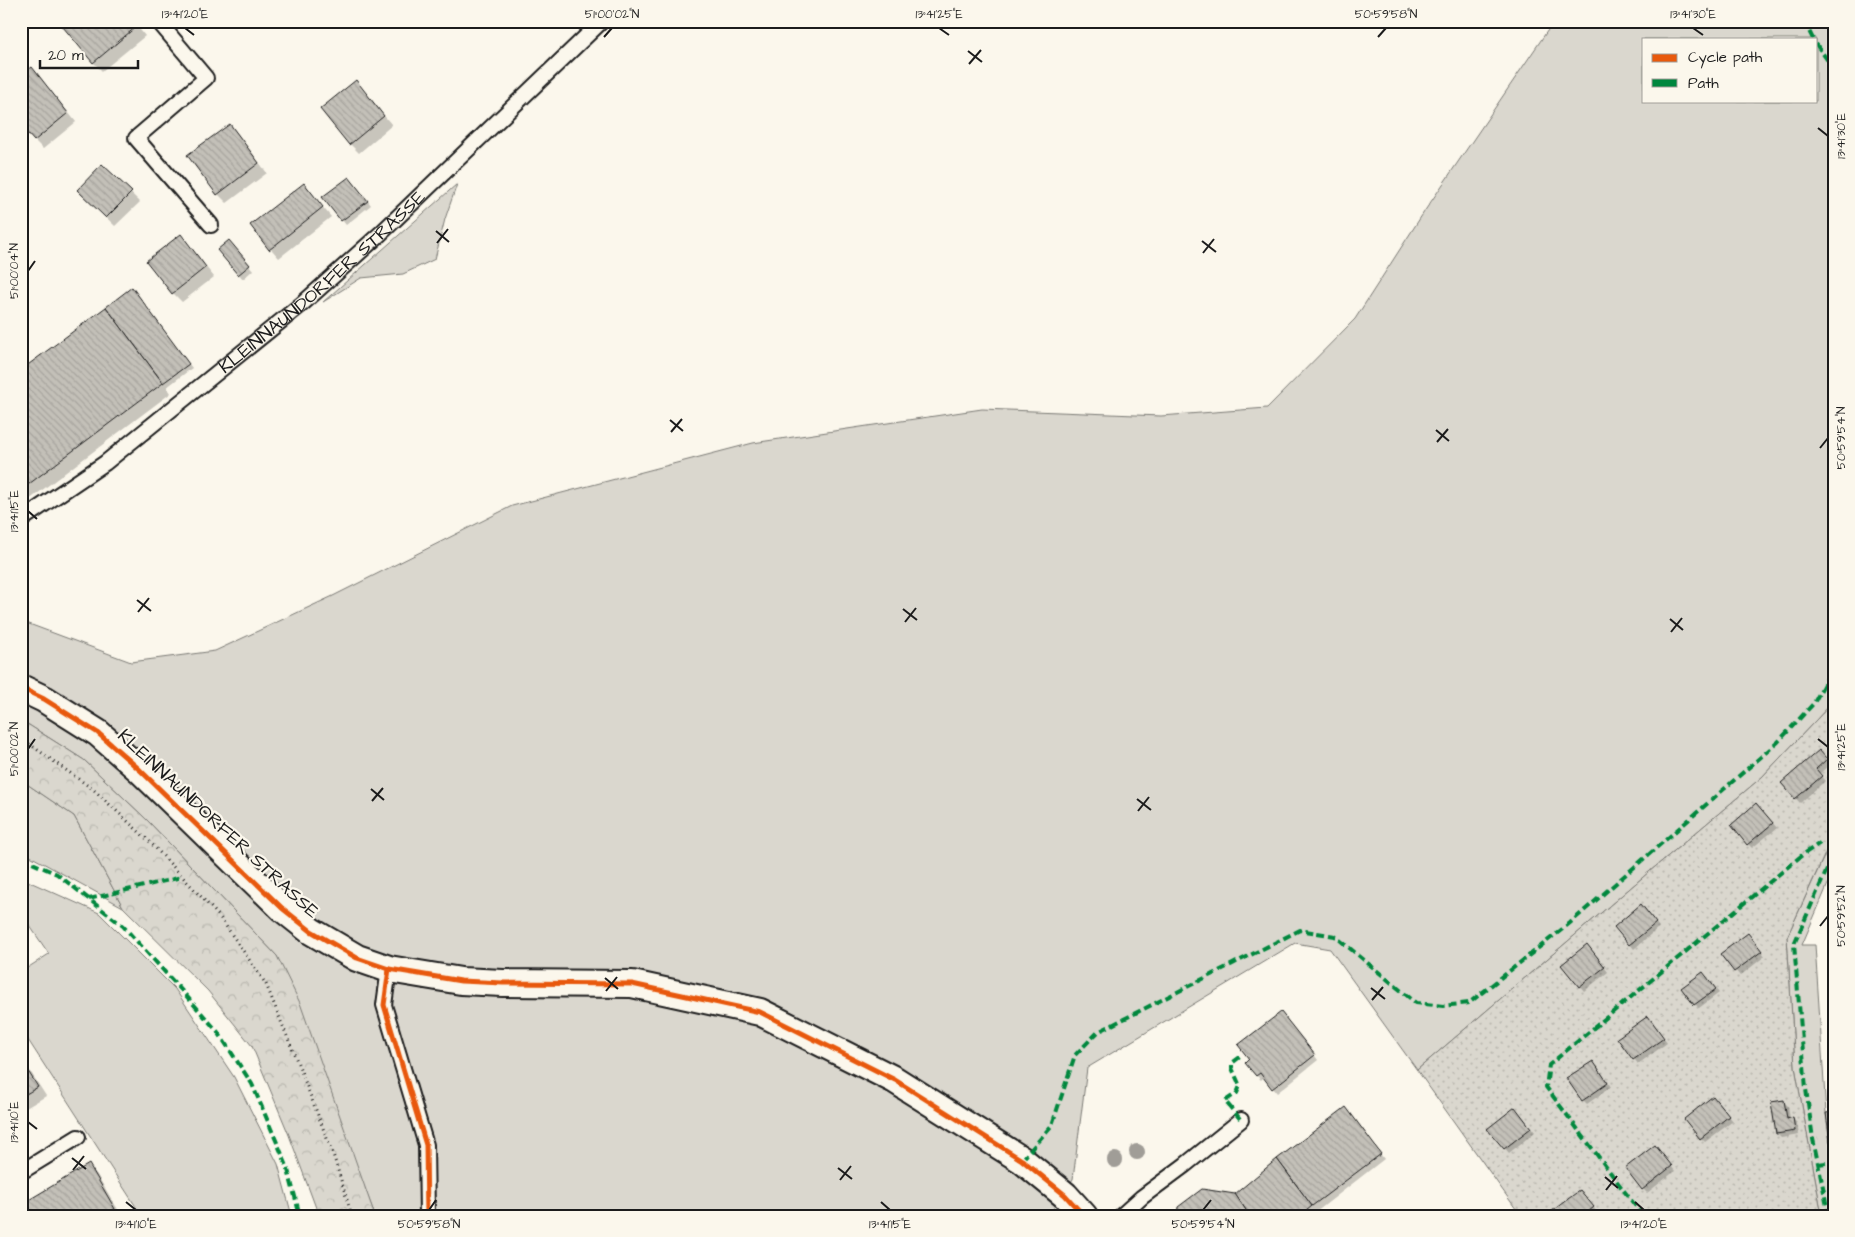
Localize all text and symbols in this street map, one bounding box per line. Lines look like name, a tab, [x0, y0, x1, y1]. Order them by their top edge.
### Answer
text: 13°41'20"E	[162, 6, 208, 23]
text: 51°00'02"N	[585, 6, 640, 23]
text: 13°41'25"E	[915, 6, 963, 23]
text: 50°59'58"N	[1355, 6, 1418, 23]
text: 13°41'30"E	[1670, 6, 1716, 23]
scale bar	[40, 38, 138, 70]
legend	[1642, 38, 1818, 102]
text: 20 m	[48, 45, 84, 66]
text: Cycle path	[1688, 47, 1763, 69]
text: Path	[1688, 73, 1719, 94]
text: 13°41'30"E	[1833, 113, 1850, 159]
street label: KLEINNAUNDORFER STRASSE	[212, 184, 431, 380]
text: 51°00'04"N	[6, 243, 23, 299]
text: 50°59'54"N	[1833, 406, 1850, 470]
text: 13°41'15"E	[6, 490, 23, 532]
text: 51°00'02"N	[6, 721, 23, 776]
street label: KLEINNAUNDORFER STRASSE	[111, 723, 325, 925]
text: 13°41'25"E	[1833, 723, 1850, 771]
text: 50°59'52"N	[1833, 885, 1850, 947]
text: 13°41'10"E	[6, 1102, 23, 1142]
text: 13°41'10"E	[116, 1216, 156, 1233]
text: 50°59'58"N	[398, 1216, 461, 1233]
text: 13°41'15"E	[869, 1216, 911, 1233]
text: 50°59'54"N	[1172, 1216, 1235, 1233]
text: 13°41'20"E	[1621, 1216, 1667, 1233]

